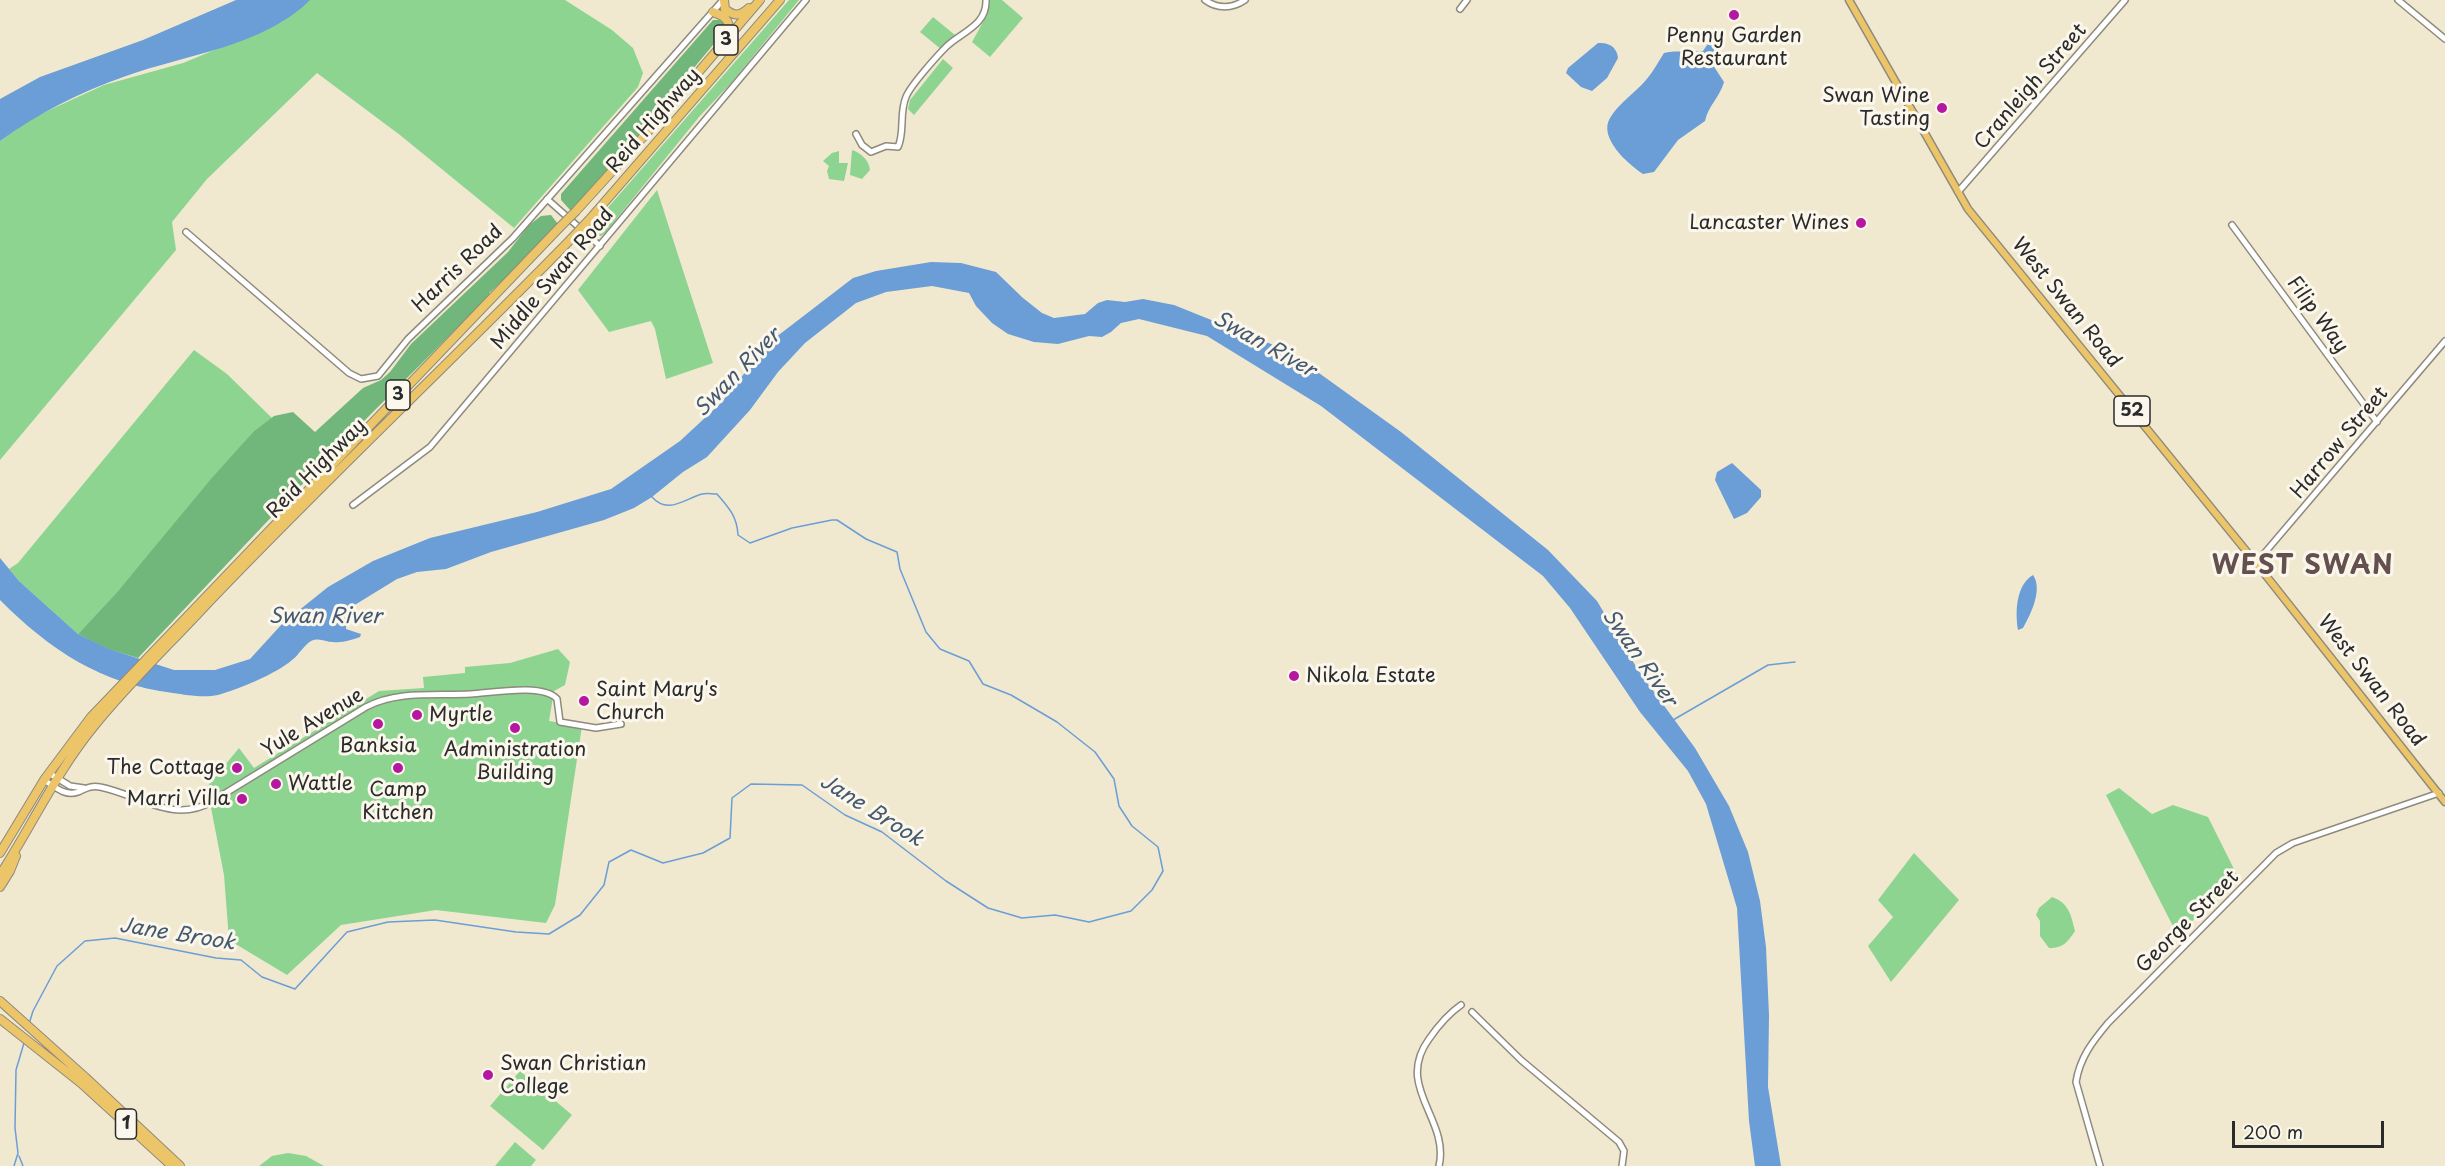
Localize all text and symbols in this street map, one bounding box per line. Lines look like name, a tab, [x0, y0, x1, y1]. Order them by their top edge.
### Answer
marker: Penny Garden Restaurant	[1727, 8, 1741, 22]
street label: Cranleigh Street	[1970, 19, 2092, 155]
place label: Penny Garden Restaurant	[1666, 24, 1802, 71]
road number: 3	[714, 25, 738, 55]
street label: Reid Highway	[602, 64, 706, 178]
place label: Swan Wine Tasting	[1822, 84, 1930, 131]
marker: Swan Wine Tasting	[1935, 101, 1949, 115]
street label: Middle Swan Road	[487, 203, 619, 355]
place label: Lancaster Wines	[1689, 211, 1849, 235]
marker: Lancaster Wines	[1854, 216, 1868, 230]
street label: Harris Road	[408, 220, 508, 318]
street label: West Swan Road	[2006, 233, 2126, 373]
street label: Filip Way	[2281, 272, 2353, 358]
water label: Swan River	[1208, 307, 1320, 383]
water label: Swan River	[690, 324, 786, 422]
road number: 3	[386, 380, 410, 410]
street label: Harrow Street	[2286, 382, 2394, 504]
road number: 52	[2114, 396, 2150, 426]
street label: Reid Highway	[262, 414, 372, 524]
district label: WEST SWAN	[2211, 551, 2395, 583]
water label: Swan River	[268, 604, 382, 630]
water label: Swan River	[1596, 604, 1682, 712]
street label: West Swan Road	[2312, 610, 2430, 752]
place label: Nikola Estate	[1306, 664, 1436, 688]
marker: Nikola Estate	[1287, 669, 1301, 683]
place label: Saint Mary's Church	[596, 678, 718, 725]
street label: Yule Avenue	[258, 683, 368, 763]
marker: Saint Mary's Church	[577, 694, 591, 708]
place label: Myrtle	[429, 703, 493, 727]
marker: Myrtle	[410, 708, 424, 722]
marker: Banksia	[371, 717, 385, 731]
marker: Administration Building	[508, 721, 522, 735]
place label: Banksia	[340, 734, 416, 758]
place label: Administration Building	[444, 738, 586, 785]
place label: The Cottage	[107, 756, 225, 780]
marker: The Cottage	[230, 761, 244, 775]
marker: Camp Kitchen	[391, 761, 405, 775]
water label: Jane Brook	[815, 769, 927, 853]
place label: Wattle	[288, 772, 353, 796]
marker: Wattle	[269, 777, 283, 791]
place label: Camp Kitchen	[362, 778, 434, 825]
place label: Marri Villa	[127, 787, 230, 811]
marker: Marri Villa	[235, 792, 249, 806]
street label: George Street	[2132, 866, 2244, 978]
water label: Jane Brook	[117, 913, 237, 957]
place label: Swan Christian College	[500, 1052, 647, 1099]
marker: Swan Christian College	[481, 1068, 495, 1082]
road number: 1	[116, 1109, 136, 1139]
scale bar	[2235, 1109, 2386, 1147]
text: 200 m	[2243, 1118, 2303, 1145]

